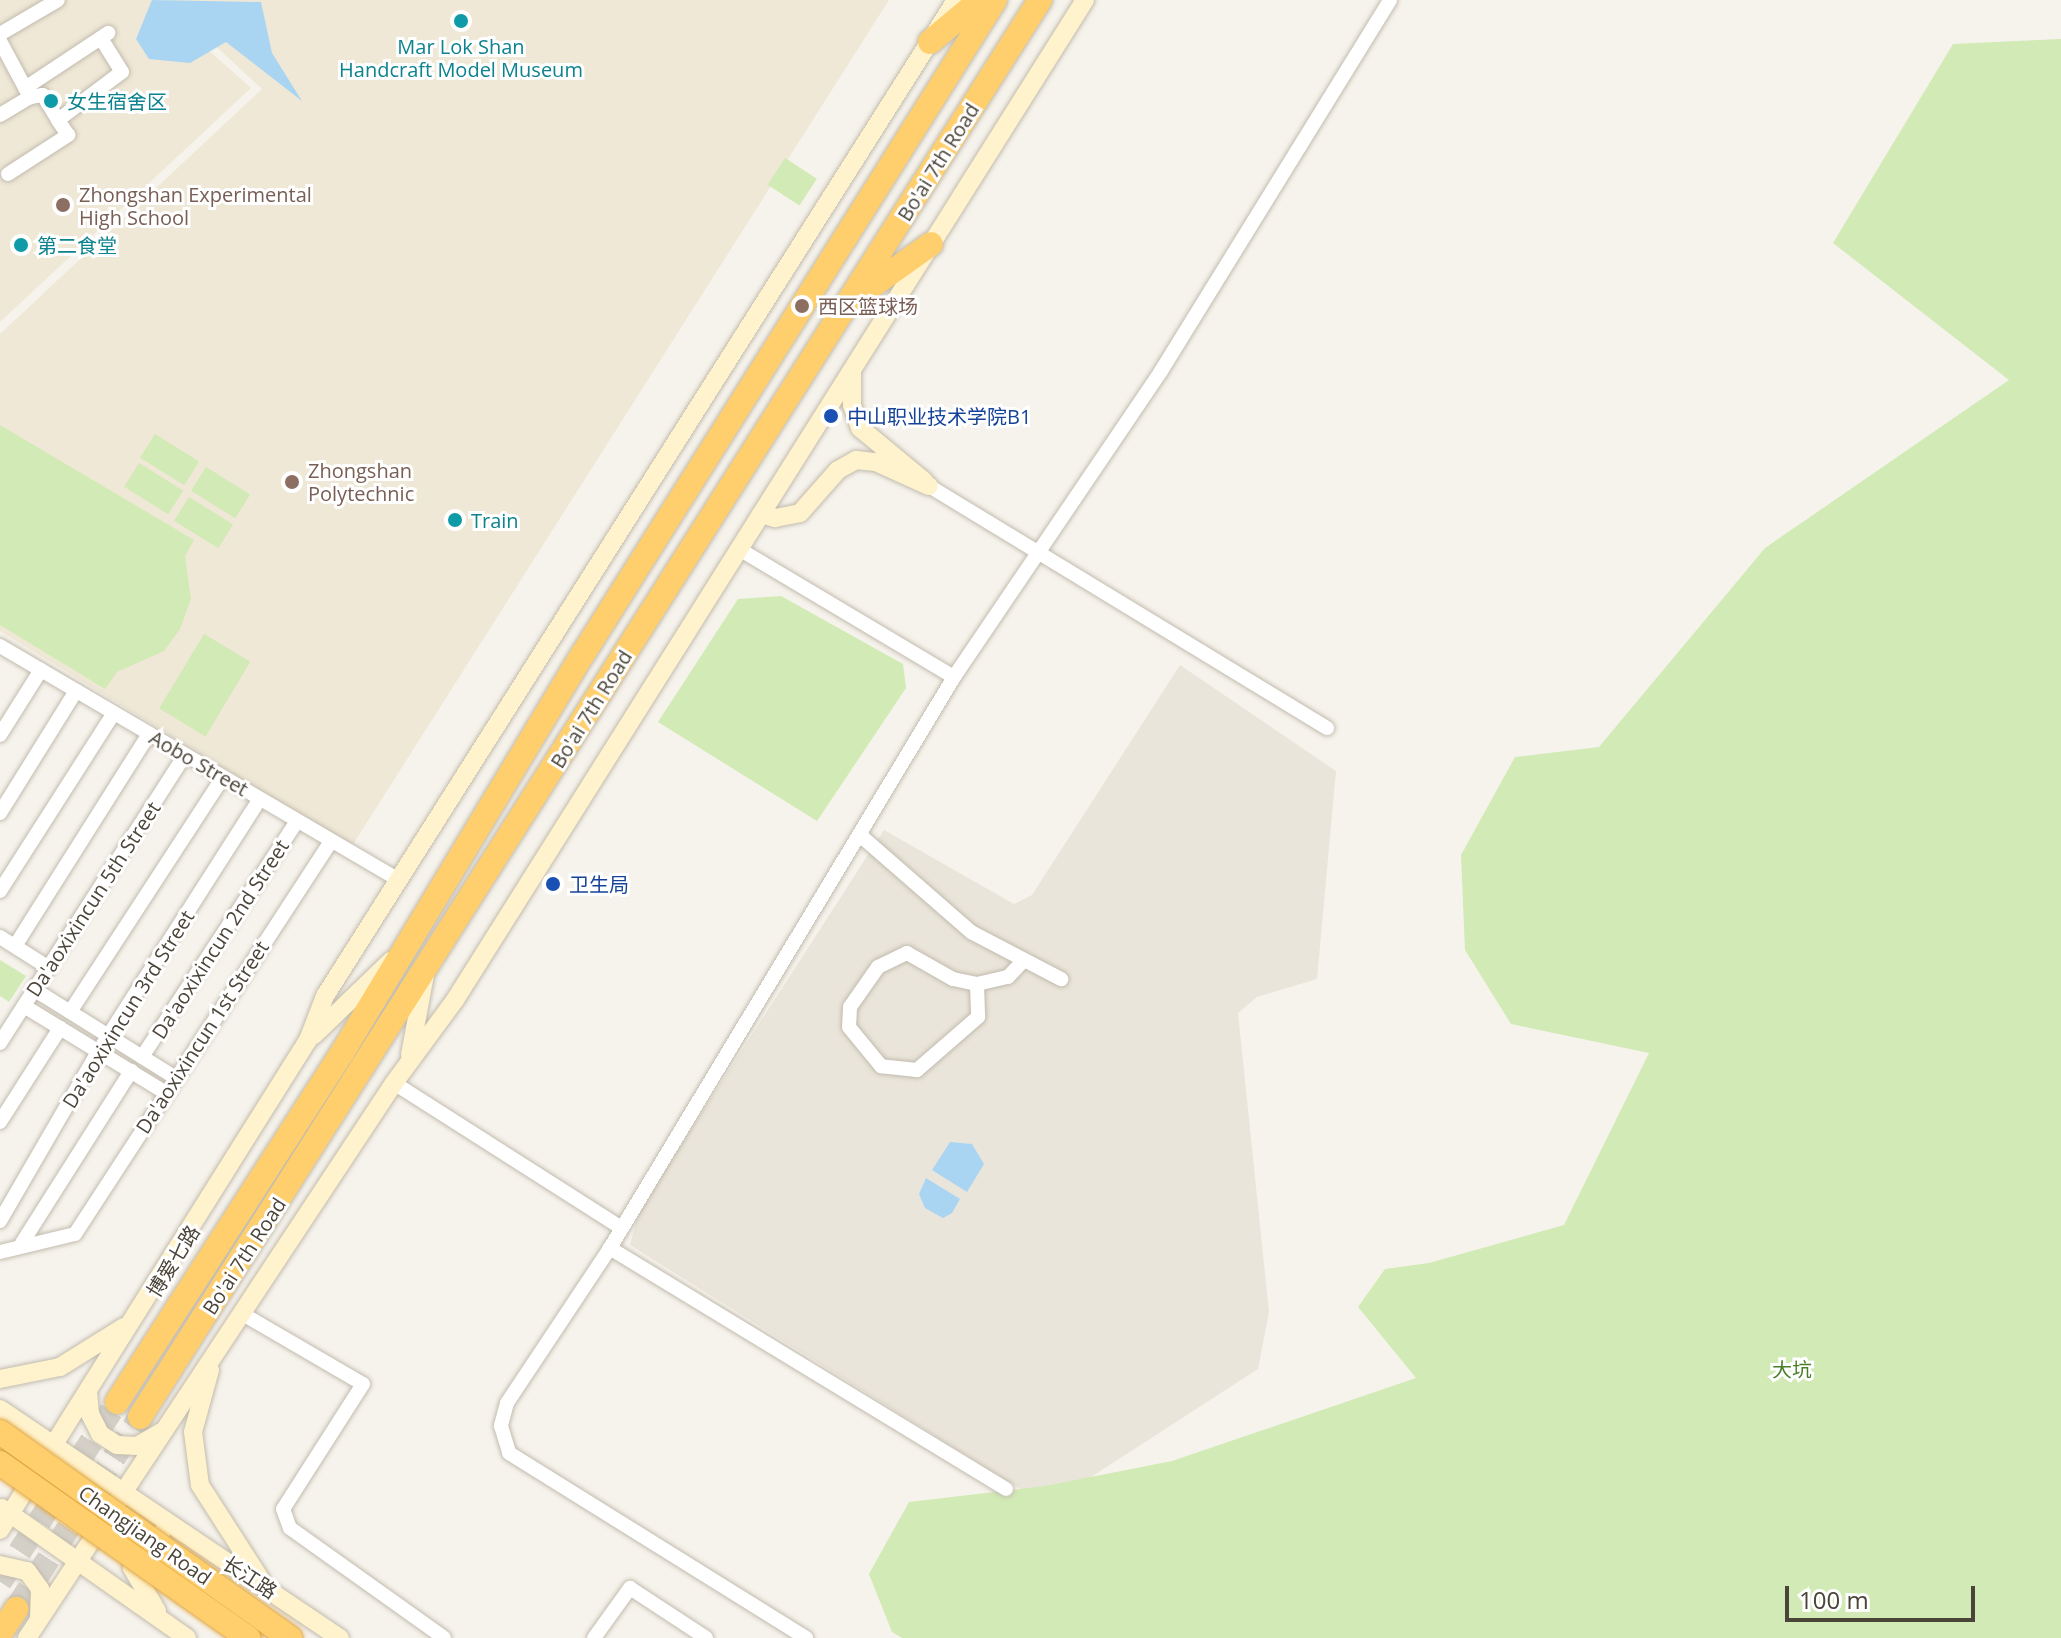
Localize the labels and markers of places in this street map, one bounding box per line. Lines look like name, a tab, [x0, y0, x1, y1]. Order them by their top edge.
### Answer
marker: Mar Lok Shan Handcraft Model Museum	[452, 12, 470, 30]
place label: Mar Lok Shan Handcraft Model Museum	[339, 34, 583, 81]
place label: 女生宿舍区	[67, 89, 167, 113]
marker: 女生宿舍区	[42, 92, 60, 110]
place label: Zhongshan Experimental High School	[79, 182, 312, 229]
marker: Zhongshan Experimental High School	[54, 196, 72, 214]
place label: 第二食堂	[37, 233, 117, 257]
marker: 第二食堂	[12, 236, 30, 254]
place label: 西区篮球场	[818, 294, 918, 318]
marker: 西区篮球场	[793, 297, 811, 315]
place label: 中山职业技术学院B1	[847, 404, 1031, 428]
marker: 中山职业技术学院B1	[822, 407, 840, 425]
place label: Zhongshan Polytechnic	[308, 458, 414, 505]
marker: Zhongshan Polytechnic	[283, 473, 301, 491]
place label: Train	[471, 508, 519, 532]
marker: Train	[446, 511, 464, 529]
place label: 卫生局	[569, 872, 629, 896]
marker: 卫生局	[544, 875, 562, 893]

